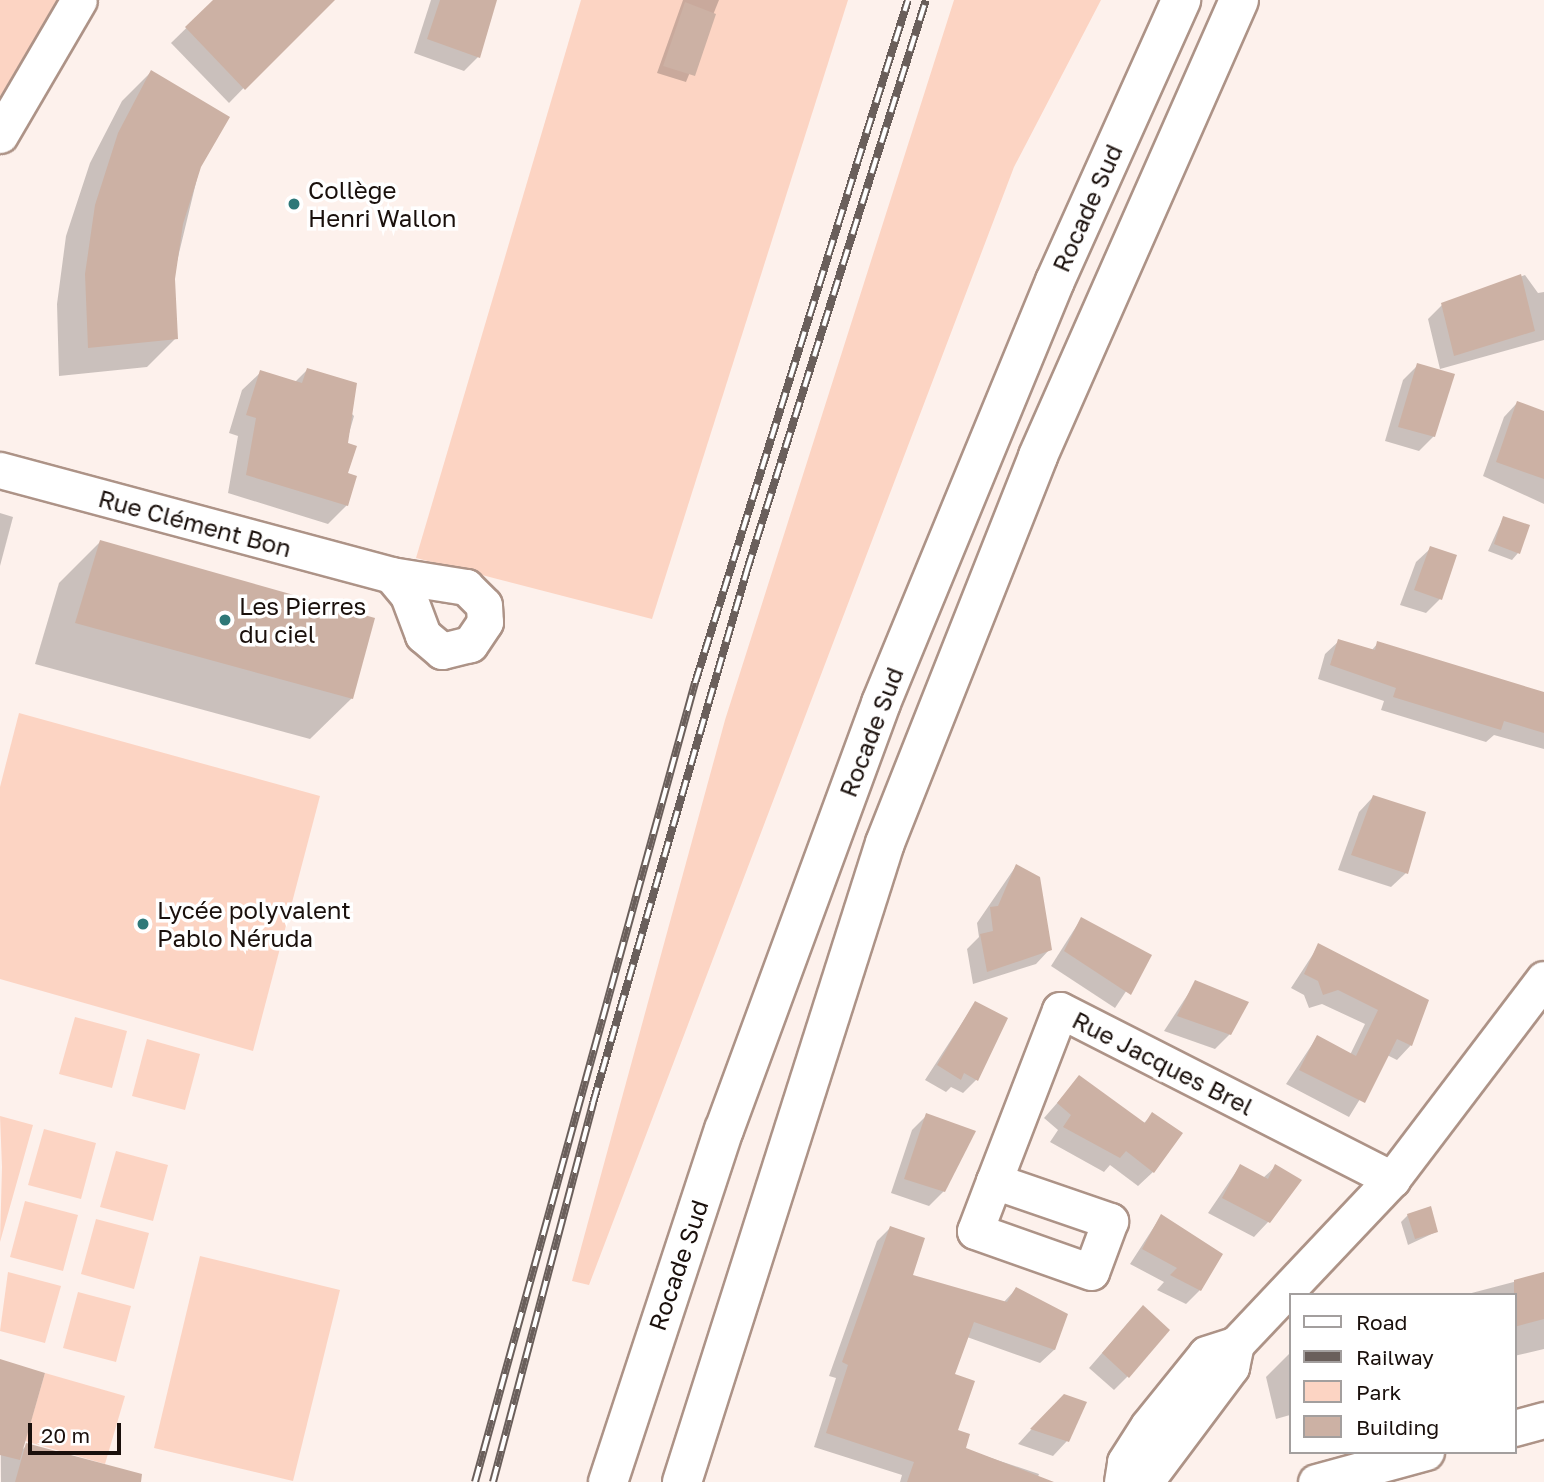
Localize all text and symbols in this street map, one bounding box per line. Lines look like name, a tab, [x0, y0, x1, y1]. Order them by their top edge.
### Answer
street label: Rocade Sud	[1046, 140, 1128, 276]
place label: Collège Henri Wallon	[308, 176, 457, 232]
marker: Collège Henri Wallon	[286, 196, 302, 212]
street label: Rue Clément Bon	[95, 483, 295, 563]
place label: Les Pierres du ciel	[239, 592, 366, 648]
marker: Les Pierres du ciel	[217, 612, 233, 628]
street label: Rocade Sud	[833, 663, 909, 801]
place label: Lycée polyvalent Pablo Néruda	[157, 896, 351, 952]
marker: Lycée polyvalent Pablo Néruda	[135, 916, 151, 932]
street label: Rue Jacques Brel	[1068, 1005, 1258, 1121]
street label: Rocade Sud	[642, 1196, 714, 1334]
legend	[1288, 1293, 1516, 1454]
text: Road	[1356, 1309, 1407, 1335]
text: Railway	[1356, 1344, 1434, 1370]
text: Park	[1356, 1379, 1401, 1405]
scale bar	[32, 1408, 124, 1452]
text: Building	[1356, 1414, 1439, 1440]
text: 20 m	[41, 1422, 90, 1448]

